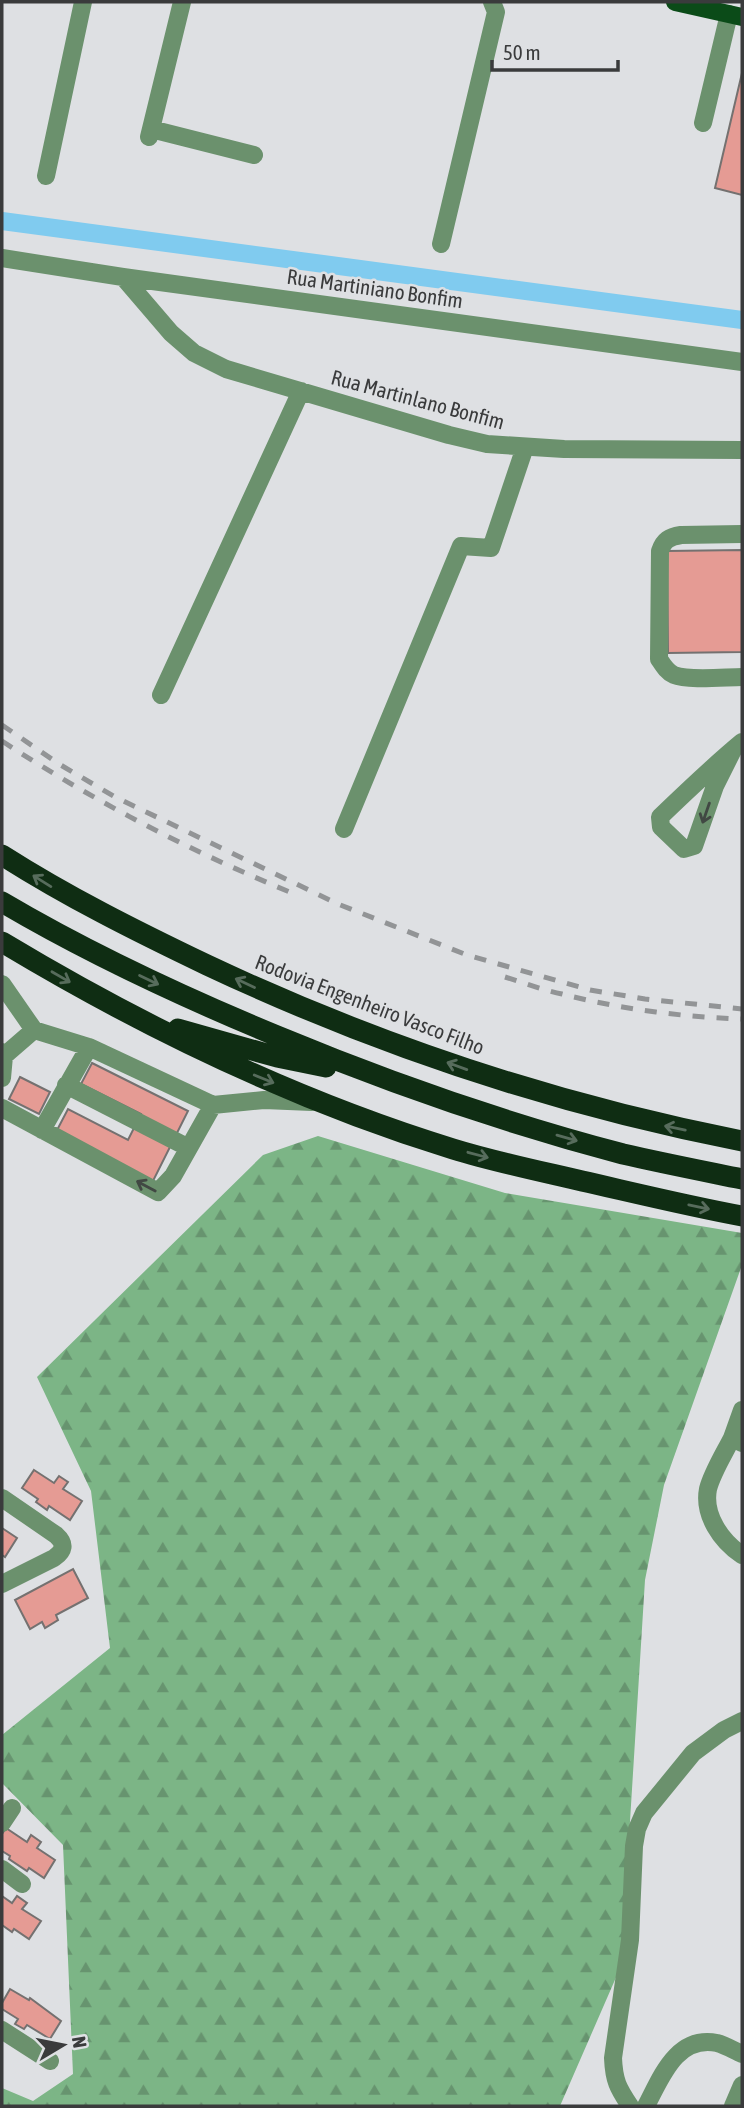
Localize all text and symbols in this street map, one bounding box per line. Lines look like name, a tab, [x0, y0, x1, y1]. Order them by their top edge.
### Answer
scale bar	[492, 28, 618, 72]
text: 50 m	[503, 40, 541, 64]
street label: Rua Martiniano Bonfim	[285, 264, 465, 312]
street label: Rua Martinlano Bonfim	[329, 364, 507, 434]
one-way arrow	[699, 801, 711, 823]
one-way arrow	[32, 873, 52, 887]
street label: Rodovia Engenheiro Vasco Filho	[252, 949, 488, 1059]
one-way arrow	[50, 970, 70, 984]
one-way arrow	[138, 973, 159, 987]
one-way arrow	[235, 975, 256, 989]
one-way arrow	[446, 1058, 468, 1071]
one-way arrow	[252, 1074, 274, 1087]
one-way arrow	[664, 1120, 687, 1134]
one-way arrow	[556, 1132, 578, 1145]
one-way arrow	[466, 1149, 489, 1162]
one-way arrow	[137, 1179, 157, 1193]
one-way arrow	[687, 1201, 710, 1215]
north arrow	[28, 2010, 98, 2080]
text: N	[68, 2035, 92, 2049]

